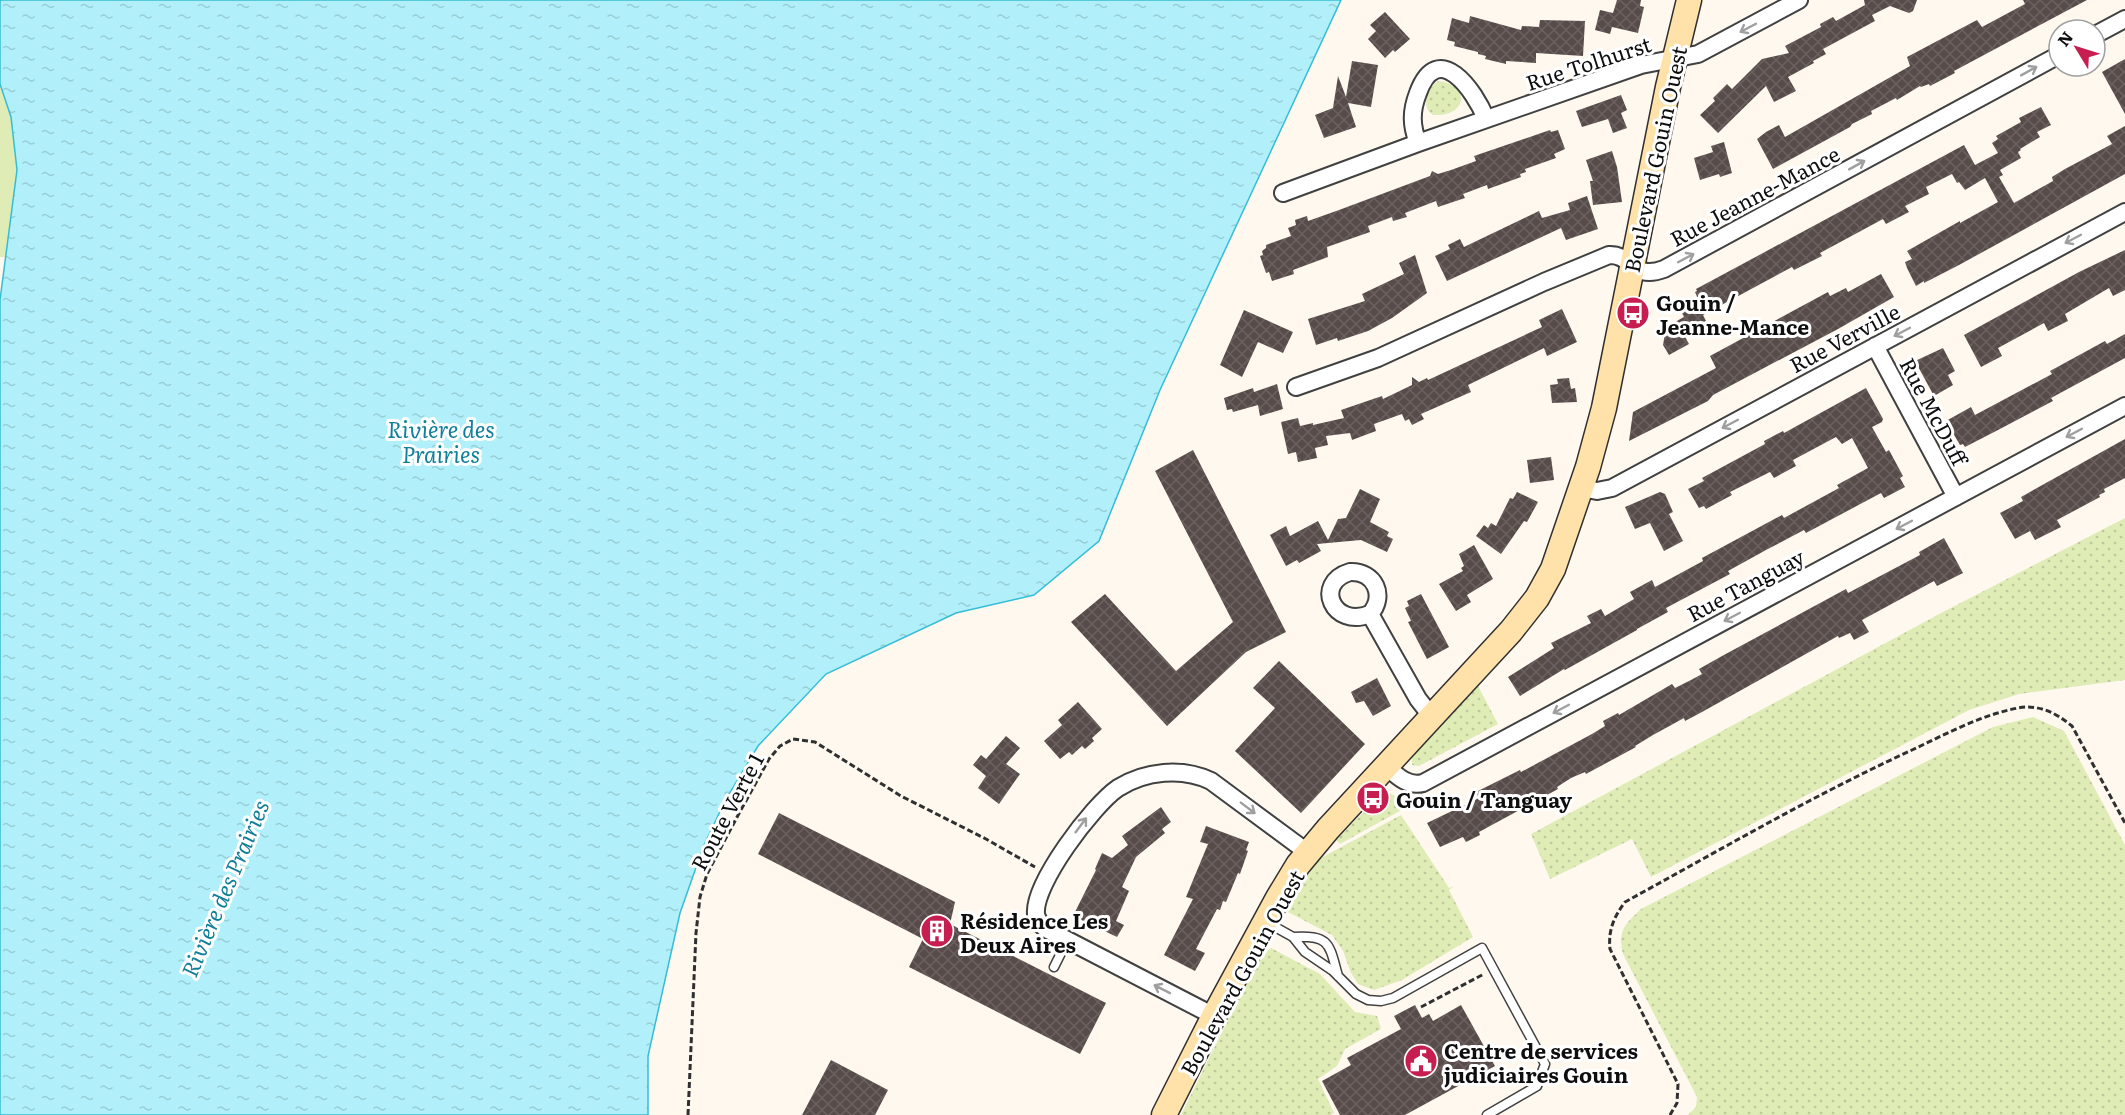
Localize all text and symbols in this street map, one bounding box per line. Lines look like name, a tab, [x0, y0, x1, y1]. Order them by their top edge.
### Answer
north arrow	[2047, 18, 2107, 78]
one-way arrow	[1740, 22, 1757, 34]
text: N	[2051, 25, 2078, 51]
street label: Rue Tolhurst	[1521, 27, 1655, 97]
street label: Boulevard Gouin Ouest	[1615, 42, 1693, 275]
one-way arrow	[2019, 65, 2037, 76]
street label: Rue Jeanne-Mance	[1664, 137, 1844, 253]
one-way arrow	[1848, 159, 1866, 170]
one-way arrow	[2065, 234, 2083, 245]
one-way arrow	[1677, 252, 1694, 264]
place label: Gouin / Jeanne-Mance	[1656, 286, 1809, 341]
bus stop icon: Gouin / Jeanne-Mance	[1615, 295, 1651, 331]
street label: Rue Verville	[1783, 295, 1905, 379]
one-way arrow	[1893, 327, 1911, 338]
street label: Rue McDuff	[1894, 352, 1977, 472]
water label: Rivière des Prairies	[387, 412, 495, 470]
one-way arrow	[1722, 418, 1739, 430]
one-way arrow	[2065, 428, 2083, 439]
one-way arrow	[1896, 519, 1913, 531]
street label: Rue Tanguay	[1681, 540, 1810, 628]
one-way arrow	[1724, 612, 1742, 623]
one-way arrow	[1552, 704, 1570, 715]
street label: Route Verte 1	[682, 746, 770, 875]
bus stop icon: Gouin / Tanguay	[1355, 780, 1391, 816]
place label: Gouin / Tanguay	[1396, 783, 1572, 814]
water label: Rivière des Prairies	[172, 794, 276, 982]
one-way arrow	[1239, 802, 1255, 814]
one-way arrow	[1075, 818, 1088, 834]
street label: Boulevard Gouin Ouest	[1171, 863, 1311, 1080]
place label: Résidence Les Deux Aires	[960, 904, 1108, 959]
building icon: Résidence Les Deux Aires	[919, 913, 955, 949]
one-way arrow	[1153, 983, 1171, 995]
place label: Centre de services judiciaires Gouin	[1444, 1034, 1638, 1089]
public building icon: Centre de services judiciaires Gouin	[1403, 1043, 1439, 1079]

